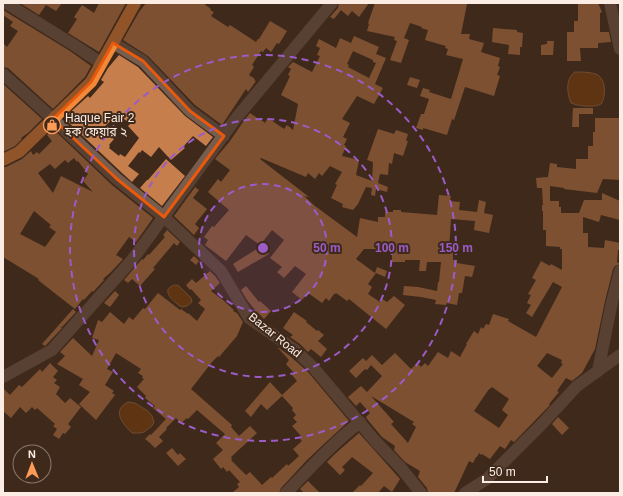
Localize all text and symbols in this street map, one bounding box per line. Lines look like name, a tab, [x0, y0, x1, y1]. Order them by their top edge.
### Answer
place label: Haque Fair 2 হক ফেয়ার ২	[64, 111, 135, 139]
shop icon: Haque Fair 2 হক ফেয়ার ২	[42, 115, 62, 135]
centre of rings	[256, 241, 270, 255]
text: 50 m	[313, 241, 341, 255]
text: 100 m	[375, 241, 409, 255]
text: 150 m	[439, 241, 473, 255]
street label: Bazar Road	[246, 310, 304, 360]
north arrow	[12, 444, 52, 484]
text: N	[28, 448, 36, 460]
scale bar	[483, 458, 547, 484]
text: 50 m	[489, 465, 516, 479]

